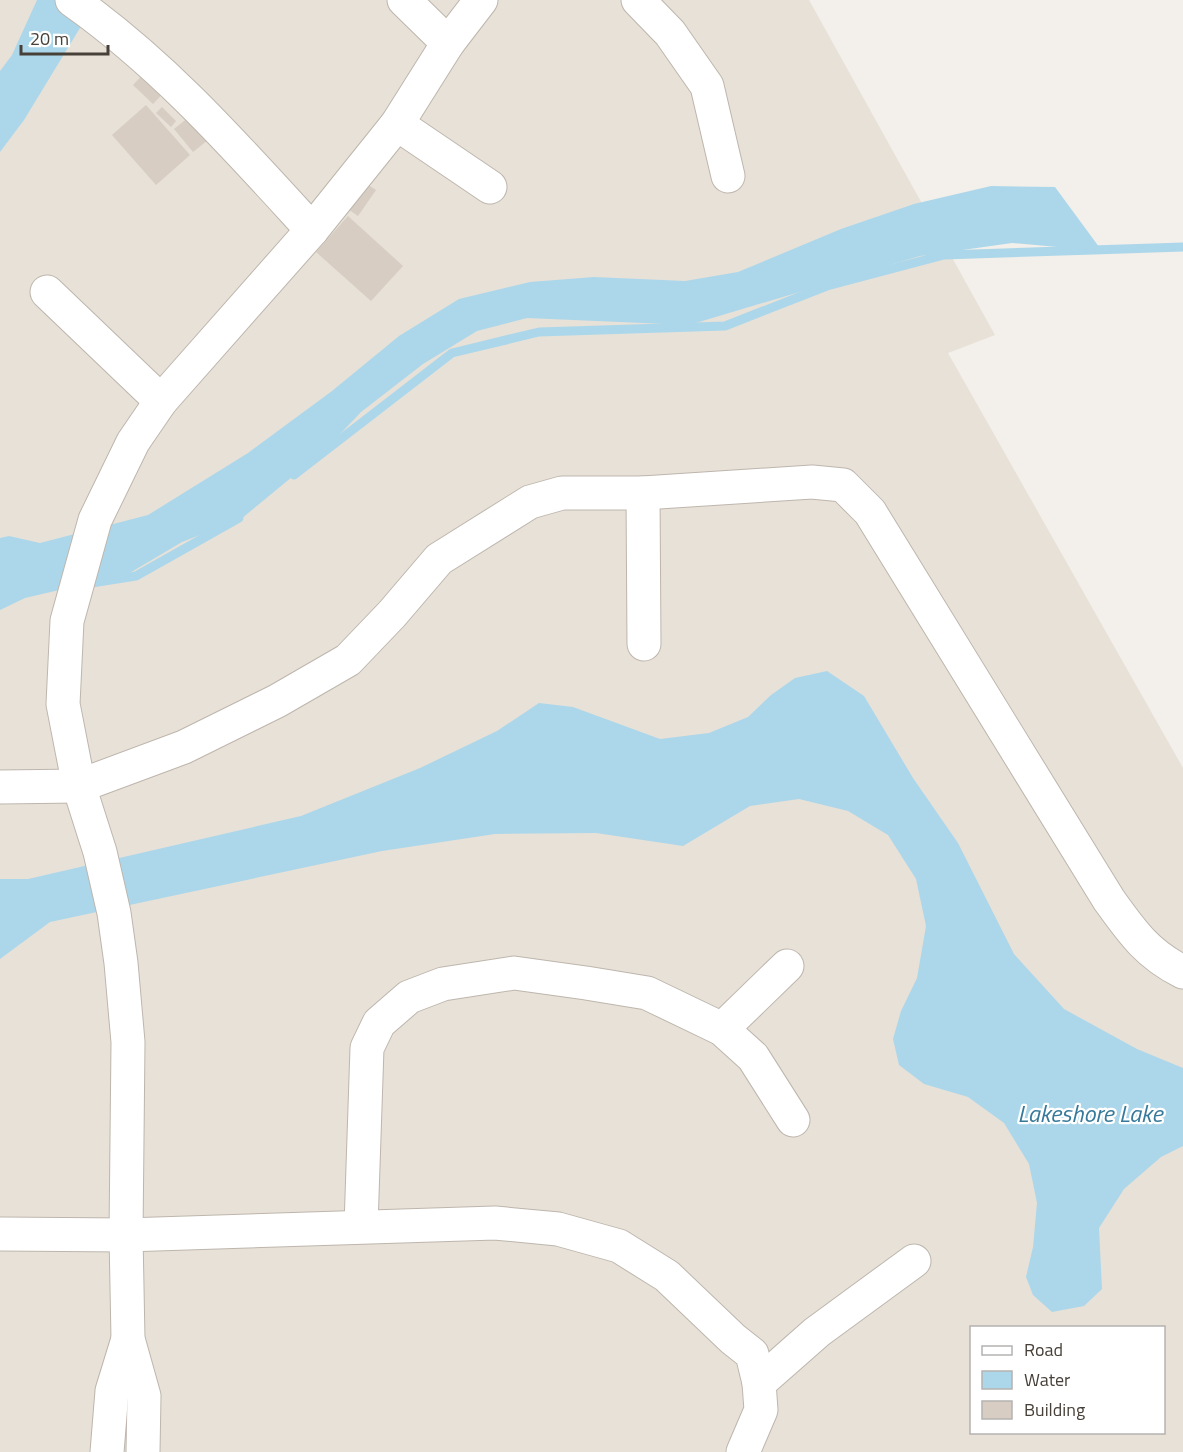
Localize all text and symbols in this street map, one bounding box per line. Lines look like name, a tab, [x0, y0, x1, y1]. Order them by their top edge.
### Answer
scale bar	[21, 18, 108, 56]
text: 20 m	[30, 25, 69, 52]
water label: Lakeshore Lake	[1018, 1095, 1164, 1131]
legend	[970, 1326, 1165, 1434]
text: Road	[1024, 1336, 1063, 1363]
text: Water	[1024, 1366, 1070, 1393]
text: Building	[1024, 1396, 1085, 1423]

